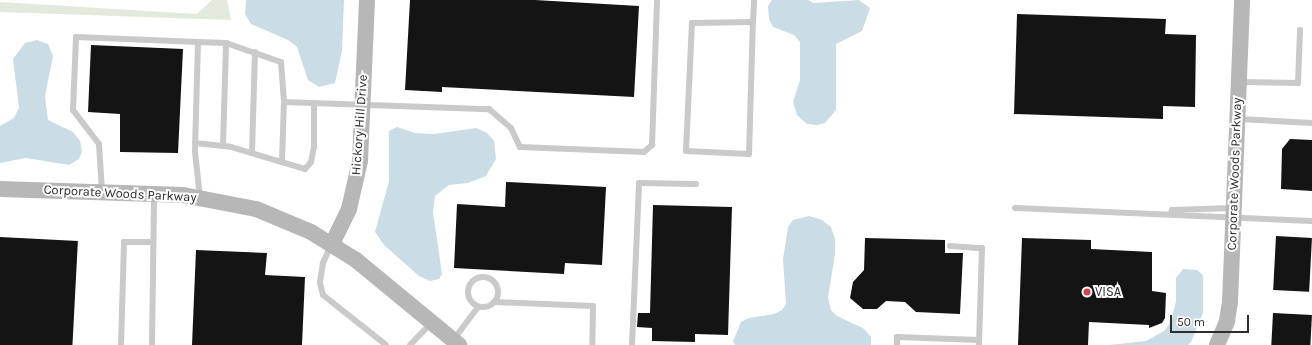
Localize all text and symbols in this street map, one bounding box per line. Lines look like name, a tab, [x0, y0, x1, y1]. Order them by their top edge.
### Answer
street label: Hickory Hill Drive	[349, 74, 371, 176]
street label: Corporate Woods Parkway	[1225, 97, 1245, 251]
street label: Corporate Woods Parkway	[43, 182, 197, 206]
place label: VISA	[1095, 284, 1121, 300]
marker: VISA	[1082, 287, 1092, 297]
scale bar	[1172, 307, 1251, 333]
text: 50 m	[1177, 315, 1205, 329]

